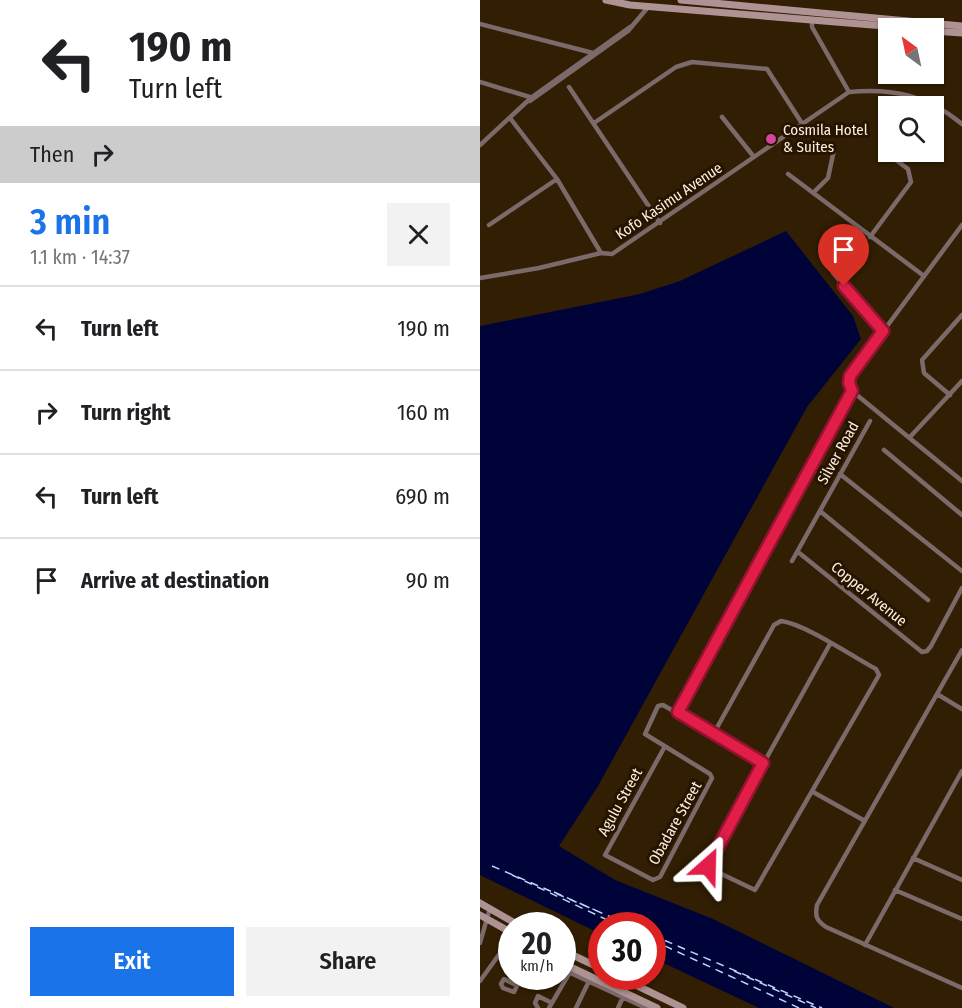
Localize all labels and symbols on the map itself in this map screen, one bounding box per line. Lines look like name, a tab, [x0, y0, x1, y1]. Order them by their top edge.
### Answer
north arrow	[878, 18, 944, 84]
place label: Cosmila Hotel & Suites	[783, 121, 868, 156]
marker: Cosmila Hotel & Suites	[764, 132, 778, 146]
street label: Kofo Kasimu Avenue	[612, 159, 726, 243]
pin	[818, 224, 869, 286]
street label: Silver Road	[813, 418, 863, 488]
street label: Copper Avenue	[827, 558, 911, 630]
street label: Agulu Street	[594, 765, 646, 839]
street label: Obadare Street	[645, 778, 705, 868]
position arrow	[676, 834, 740, 898]
speed limit sign: 30	[588, 912, 666, 990]

